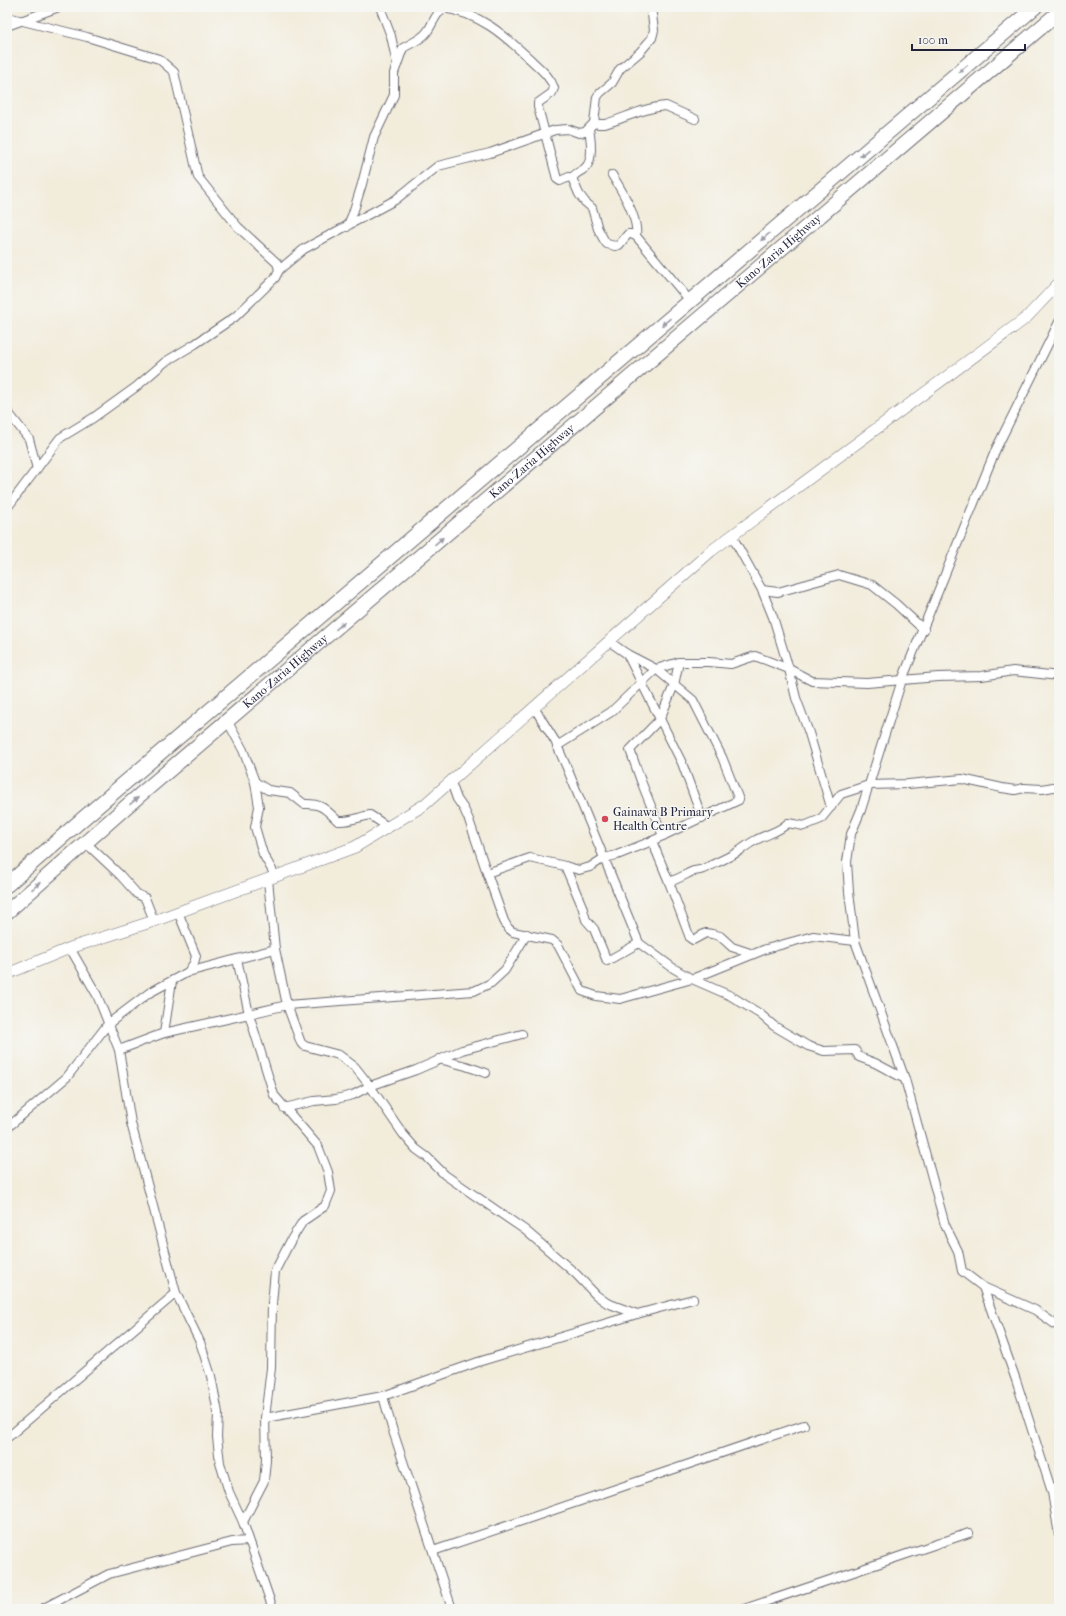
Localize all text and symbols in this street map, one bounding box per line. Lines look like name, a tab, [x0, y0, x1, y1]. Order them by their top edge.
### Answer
scale bar	[912, 26, 1025, 52]
text: 100 m	[918, 33, 948, 47]
one-way arrow	[958, 64, 968, 73]
one-way arrow	[859, 148, 869, 158]
street label: Kano-Zaria Highway	[733, 210, 824, 291]
one-way arrow	[760, 233, 770, 242]
one-way arrow	[661, 317, 672, 326]
street label: Kano-Zaria Highway	[486, 420, 578, 501]
one-way arrow	[433, 537, 444, 546]
one-way arrow	[335, 621, 345, 630]
street label: Kano-Zaria Highway	[240, 631, 331, 711]
one-way arrow	[129, 796, 139, 805]
place label: Gainawa B Primary Health Centre	[613, 805, 714, 833]
marker: Gainawa B Primary Health Centre	[600, 814, 610, 824]
one-way arrow	[31, 881, 41, 891]

